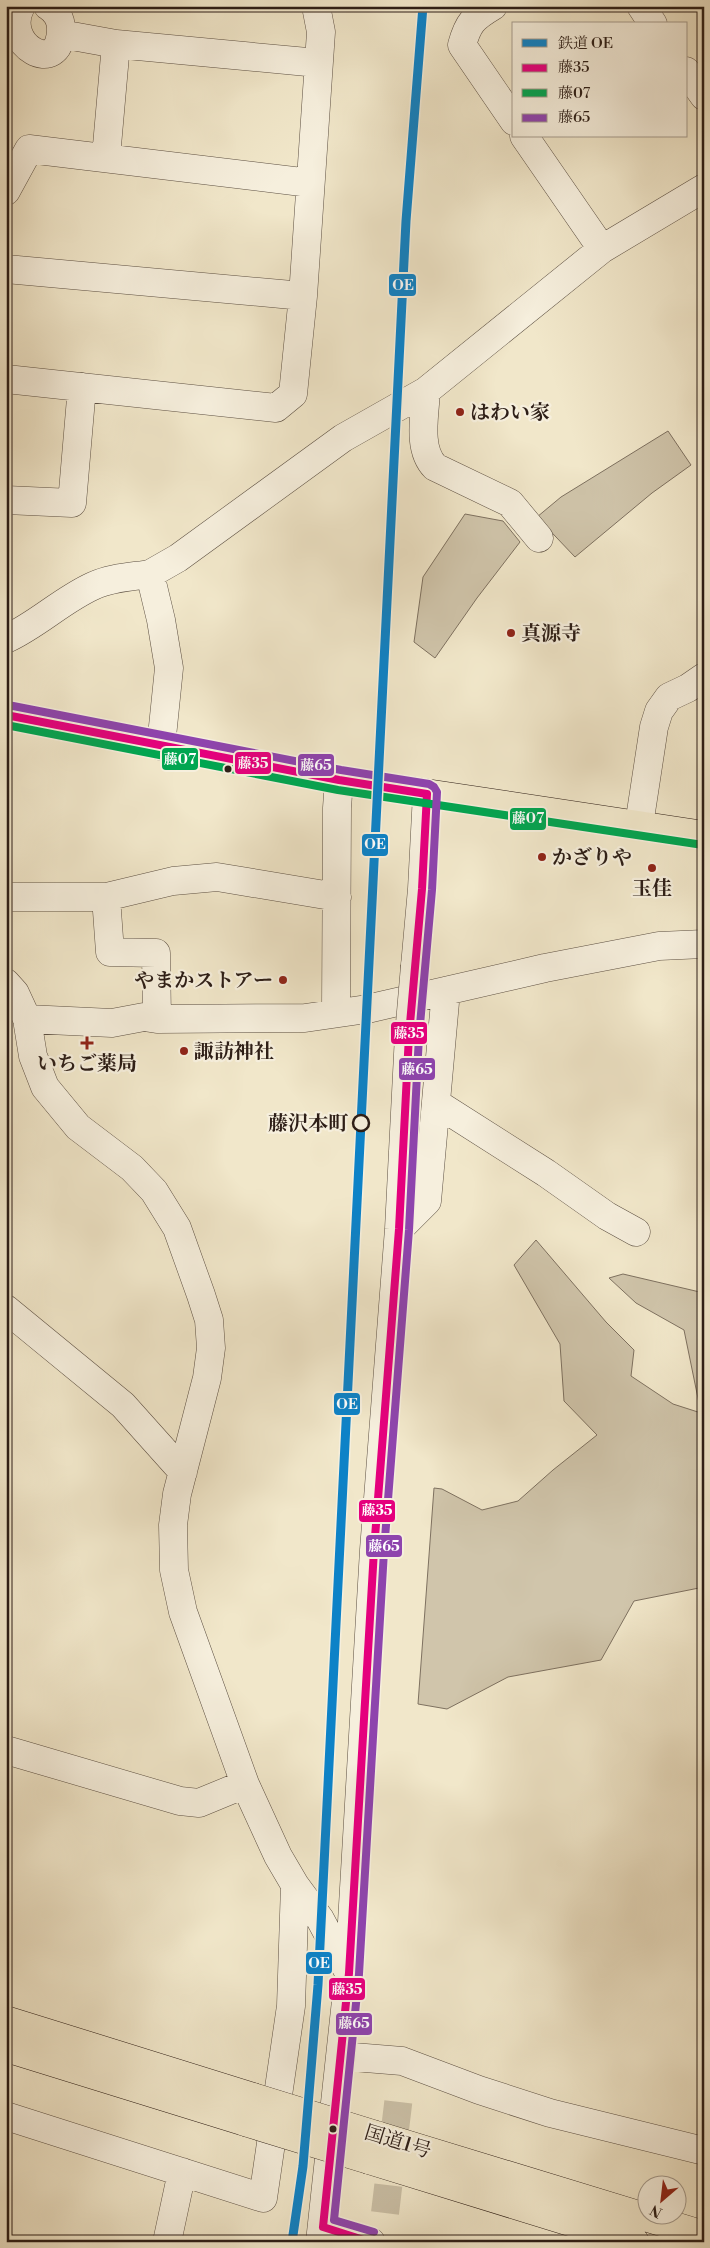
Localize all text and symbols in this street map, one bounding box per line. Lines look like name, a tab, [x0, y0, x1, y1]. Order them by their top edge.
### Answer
legend	[512, 22, 688, 138]
text: 鉄道 OE	[558, 34, 613, 53]
text: 藤35	[558, 58, 590, 77]
text: 藤07	[558, 84, 591, 103]
text: 藤65	[558, 108, 590, 127]
line badge: OE	[388, 273, 417, 297]
text: OE	[392, 277, 414, 295]
place label: はわい家	[470, 401, 550, 426]
marker: はわい家	[454, 406, 466, 418]
place label: 真源寺	[521, 622, 581, 647]
marker: 真源寺	[505, 627, 517, 639]
line badge: 藤07	[161, 747, 199, 771]
text: 藤07	[164, 751, 197, 769]
line badge: 藤35	[234, 751, 272, 775]
line badge: 藤65	[297, 753, 335, 777]
text: 藤35	[237, 755, 269, 773]
text: 藤65	[300, 757, 332, 775]
unlabelled marker	[223, 764, 233, 774]
line badge: 藤07	[509, 807, 547, 831]
text: 藤07	[512, 810, 545, 828]
line badge: OE	[361, 833, 389, 857]
text: OE	[364, 836, 386, 854]
place label: かざりや	[552, 846, 632, 871]
marker: かざりや	[536, 851, 548, 863]
marker: 玉佳	[646, 862, 658, 874]
place label: 玉佳	[632, 877, 672, 902]
place label: やまかストアー	[134, 969, 273, 994]
marker: やまかストアー	[277, 974, 289, 986]
line badge: 藤35	[390, 1021, 428, 1045]
text: 藤35	[393, 1025, 425, 1043]
marker: いちご薬局	[81, 1037, 93, 1049]
place label: 諏訪神社	[194, 1040, 274, 1065]
marker: 諏訪神社	[178, 1045, 190, 1057]
place label: いちご薬局	[37, 1052, 137, 1077]
line badge: 藤65	[398, 1057, 436, 1081]
text: 藤65	[401, 1061, 433, 1079]
place label: 藤沢本町	[268, 1112, 349, 1137]
marker: 藤沢本町	[352, 1114, 370, 1132]
line badge: OE	[333, 1392, 361, 1416]
text: OE	[336, 1396, 358, 1414]
line badge: 藤35	[358, 1499, 396, 1523]
text: 藤35	[361, 1502, 393, 1520]
line badge: 藤65	[365, 1534, 403, 1558]
text: 藤65	[368, 1538, 400, 1556]
line badge: OE	[305, 1951, 333, 1975]
text: OE	[308, 1955, 330, 1973]
line badge: 藤35	[328, 1977, 366, 2001]
text: 藤35	[331, 1981, 363, 1999]
line badge: 藤65	[335, 2012, 373, 2036]
text: 藤65	[338, 2015, 370, 2033]
street label: 国道1号	[361, 2120, 434, 2164]
unlabelled marker	[328, 2124, 338, 2134]
north arrow	[638, 2176, 688, 2226]
text: N	[647, 2200, 665, 2221]

